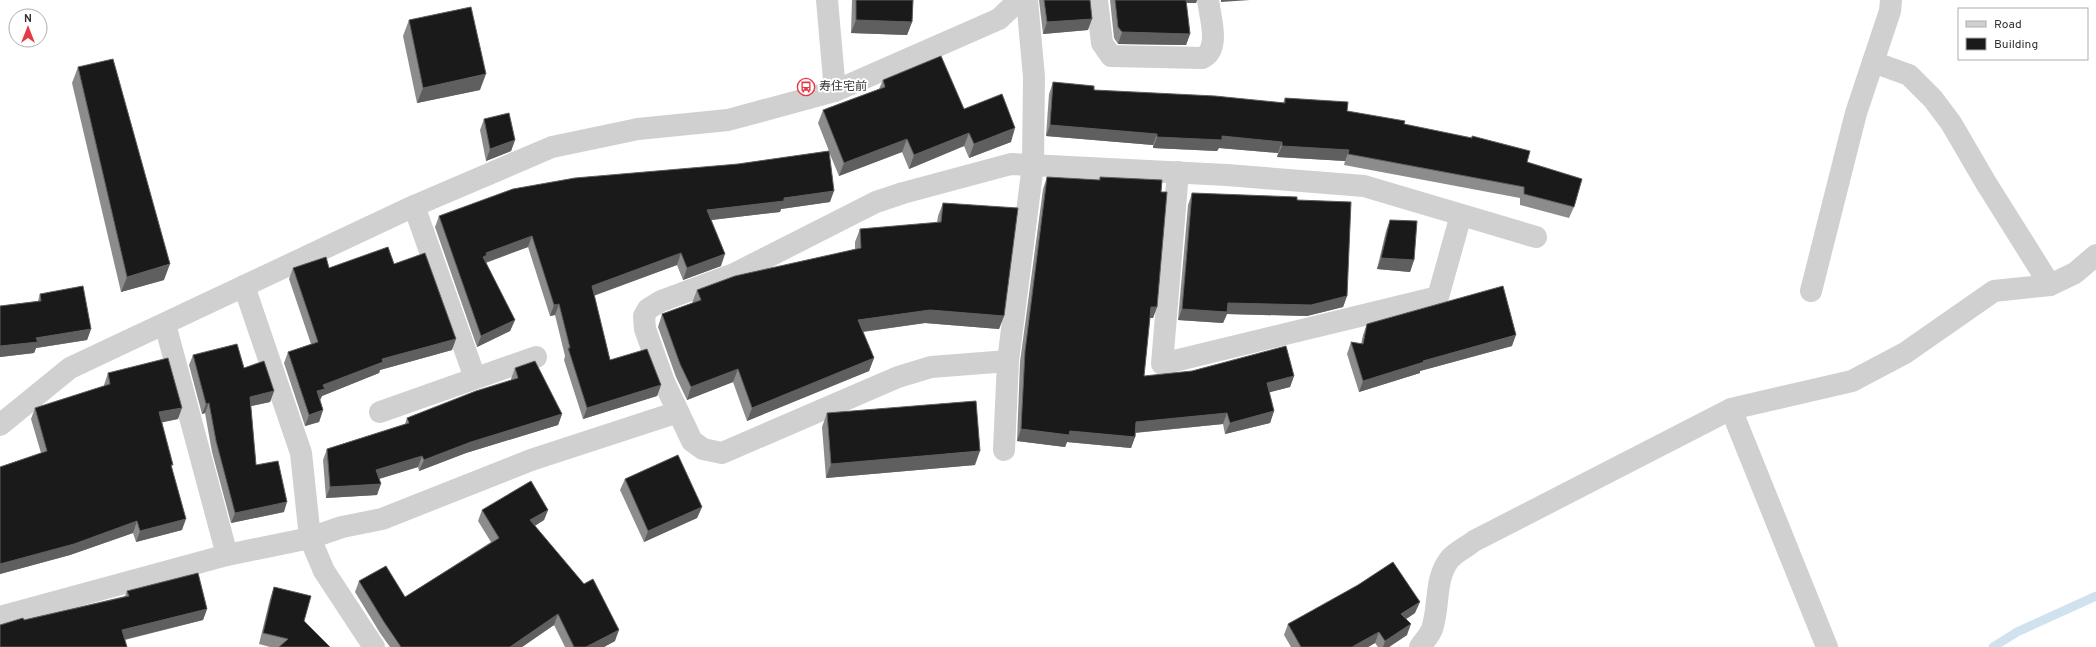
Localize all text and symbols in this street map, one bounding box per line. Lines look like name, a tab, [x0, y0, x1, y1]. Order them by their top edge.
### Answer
north arrow	[8, 8, 48, 48]
legend	[1958, 8, 2088, 60]
text: N	[24, 12, 32, 26]
text: Road	[1994, 17, 2022, 33]
text: Building	[1994, 37, 2038, 53]
bus stop icon: 寿住宅前	[796, 77, 816, 97]
place label: 寿住宅前	[819, 79, 867, 95]

